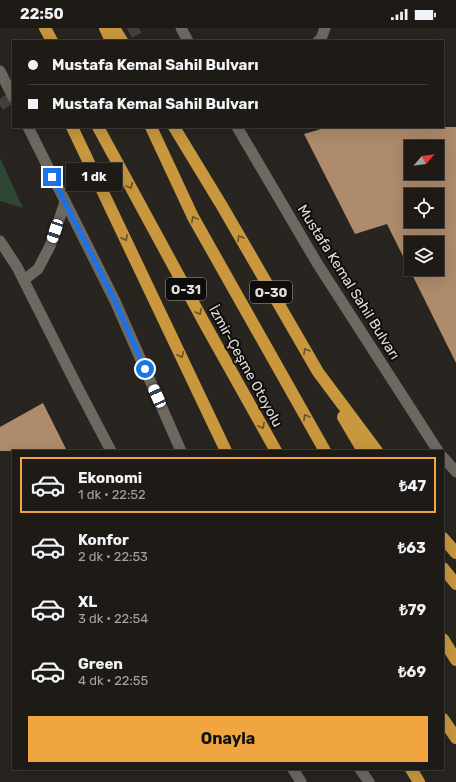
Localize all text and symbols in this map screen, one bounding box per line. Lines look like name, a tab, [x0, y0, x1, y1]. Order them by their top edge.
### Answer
text: 22:50	[20, 5, 64, 23]
text: Mustafa Kemal Sahil Bulvarı	[52, 56, 258, 74]
text: Mustafa Kemal Sahil Bulvarı	[52, 95, 258, 113]
north arrow	[404, 140, 444, 180]
map controls	[404, 140, 444, 276]
callout: 1 dk	[66, 163, 122, 191]
route end	[43, 168, 61, 186]
text: 1 dk	[81, 169, 107, 184]
one-way arrow	[126, 182, 133, 189]
button: locate	[404, 188, 444, 228]
street label: Mustafa Kemal Sahil Bulvarı	[294, 202, 403, 363]
one-way arrow	[191, 215, 199, 223]
car	[46, 218, 64, 244]
one-way arrow	[120, 233, 128, 241]
one-way arrow	[238, 235, 245, 242]
button: layers	[404, 236, 444, 276]
road number: O-31	[166, 278, 206, 300]
road number: O-30	[250, 281, 292, 303]
street label: İzmir-Çeşme Otoyolu	[205, 302, 286, 430]
one-way arrow	[194, 308, 202, 316]
one-way arrow	[303, 348, 310, 355]
one-way arrow	[176, 351, 184, 358]
route start	[136, 360, 154, 378]
car	[147, 383, 167, 409]
one-way arrow	[304, 414, 311, 421]
one-way arrow	[257, 422, 264, 429]
icon: car	[30, 467, 66, 503]
text: Ekonomi	[78, 469, 142, 487]
text: ₺47	[399, 477, 426, 495]
text: 1 dk · 22:52	[78, 487, 146, 502]
icon: car	[30, 529, 66, 565]
text: Konfor	[78, 531, 129, 549]
text: ₺63	[398, 539, 426, 557]
text: 2 dk · 22:53	[78, 549, 148, 564]
icon: car	[30, 591, 66, 627]
text: XL	[78, 593, 97, 611]
text: ₺79	[399, 601, 426, 619]
text: 3 dk · 22:54	[78, 611, 148, 626]
icon: car	[30, 653, 66, 689]
text: Green	[78, 655, 123, 673]
text: ₺69	[398, 663, 426, 681]
text: 4 dk · 22:55	[78, 673, 148, 688]
button: Onayla	[28, 716, 428, 762]

